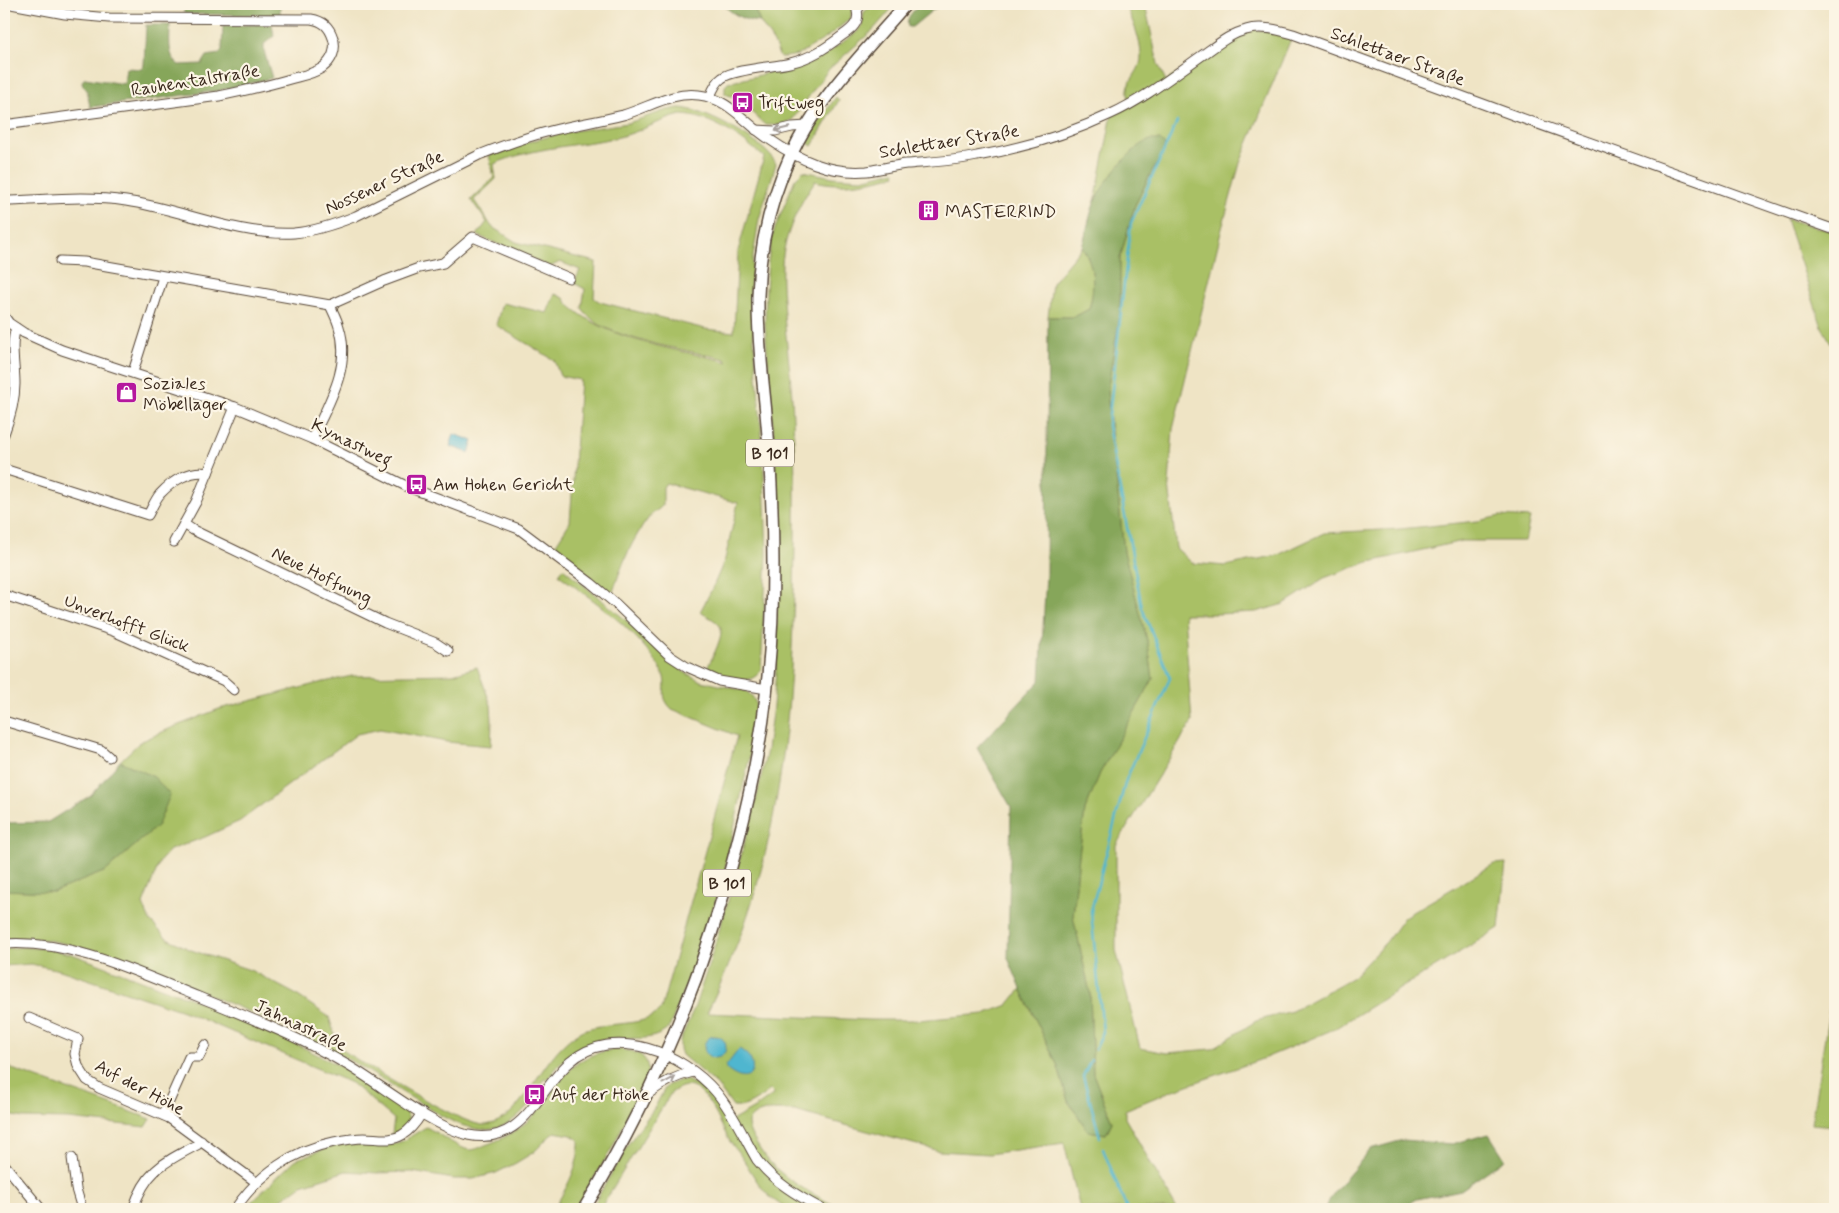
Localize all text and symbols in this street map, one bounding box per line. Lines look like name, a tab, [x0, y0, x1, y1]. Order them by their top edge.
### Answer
street label: Schlettaer Straße	[1327, 21, 1468, 92]
street label: Rauhentalstraße	[129, 59, 261, 103]
bus stop icon: Triftweg	[730, 90, 754, 114]
place label: Triftweg	[758, 91, 824, 116]
street label: Schlettaer Straße	[877, 119, 1021, 165]
one-way arrow	[774, 125, 790, 134]
street label: Nossener Straße	[321, 145, 448, 221]
building icon: MASTERRIND	[917, 199, 941, 223]
place label: MASTERRIND	[945, 200, 1056, 224]
place label: Soziales Möbellager	[143, 372, 227, 418]
shop icon: Soziales Möbellager	[115, 381, 139, 405]
street label: Kynastweg	[306, 413, 396, 475]
road number: B 101	[746, 439, 794, 466]
bus stop icon: Am Hohen Gericht	[405, 472, 429, 496]
place label: Am Hohen Gericht	[433, 473, 574, 497]
street label: Neue Hoffnung	[267, 541, 376, 611]
street label: Unverhofft Glück	[60, 589, 193, 659]
road number: B 101	[703, 870, 751, 896]
street label: Jahnastraße	[250, 994, 351, 1058]
street label: Auf der Höhe	[90, 1054, 189, 1122]
one-way arrow	[662, 1075, 677, 1085]
bus stop icon: Auf der Höhe	[523, 1082, 547, 1106]
place label: Auf der Höhe	[551, 1083, 649, 1107]

